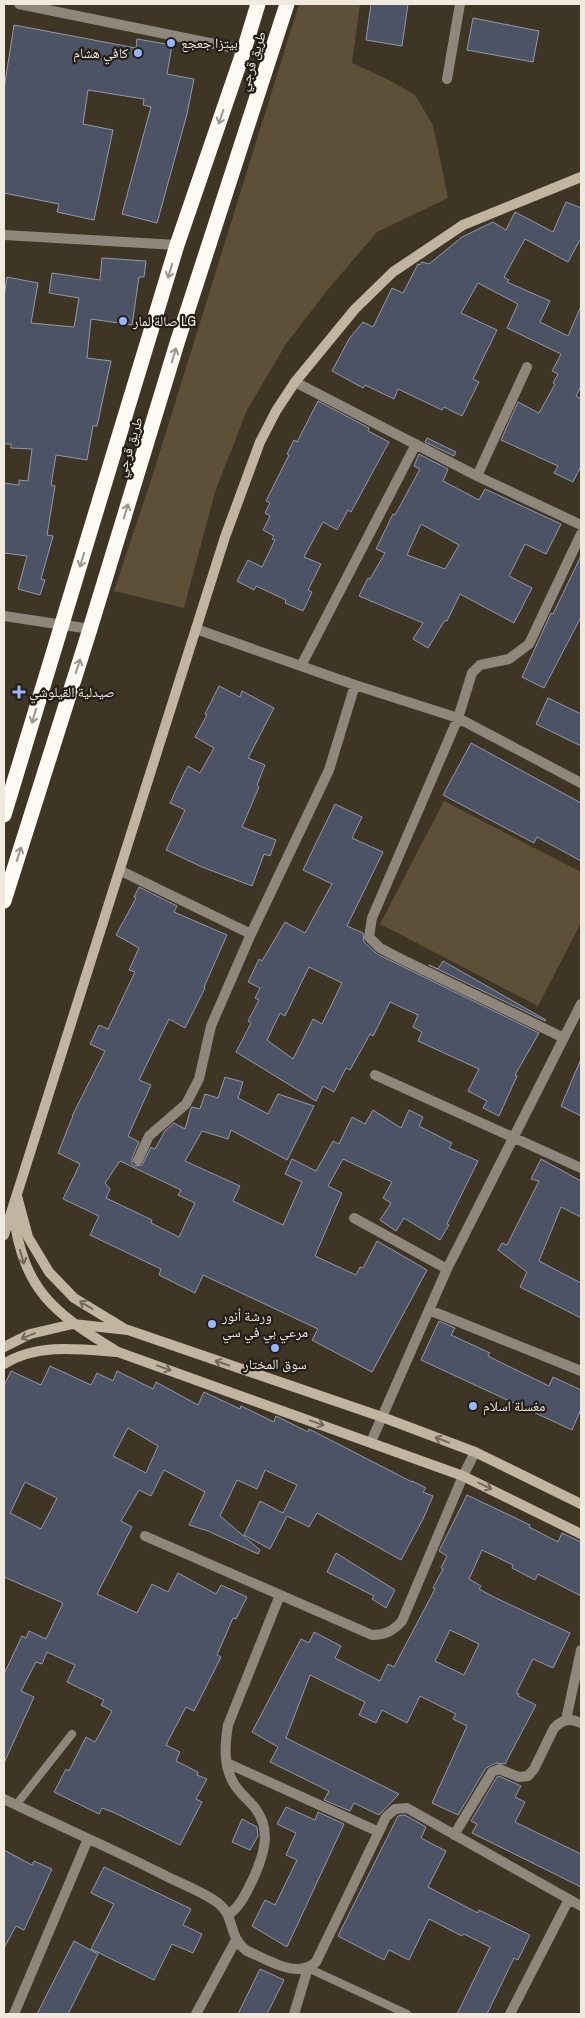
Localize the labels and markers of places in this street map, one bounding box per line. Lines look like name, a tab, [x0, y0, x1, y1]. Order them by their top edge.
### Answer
place label: بيتزا جعجع	[181, 34, 238, 53]
marker: بيتزا جعجع	[165, 37, 177, 49]
place label: كافي هشام	[73, 44, 128, 65]
marker: كافي هشام	[132, 47, 144, 59]
place label: صالة لمار LG	[132, 312, 196, 330]
marker: صالة لمار LG	[117, 315, 129, 327]
place label: صيدلية القيلوشي	[29, 683, 115, 704]
marker: صيدلية القيلوشي	[13, 686, 25, 698]
place label: ورشة أنور مرعي بي في سي	[221, 1307, 308, 1344]
marker: ورشة أنور مرعي بي في سي	[206, 1318, 218, 1330]
marker: سوق المختار	[269, 1342, 281, 1354]
place label: سوق المختار	[242, 1355, 307, 1373]
place label: مغسلة اسلام	[483, 1397, 545, 1416]
marker: مغسلة اسلام	[467, 1400, 479, 1412]

